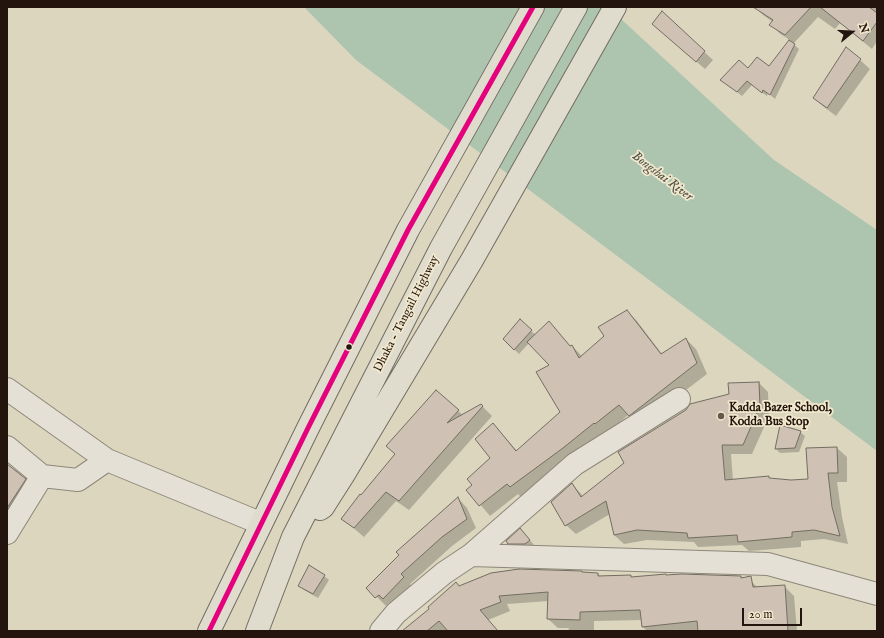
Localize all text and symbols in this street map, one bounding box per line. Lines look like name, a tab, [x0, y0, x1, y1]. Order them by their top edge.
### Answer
north arrow	[832, 12, 872, 52]
text: N	[855, 22, 872, 35]
water label: Bongshai River	[628, 149, 696, 205]
street label: Dhaka - Tangail Highway	[371, 253, 443, 375]
unlabelled marker	[344, 342, 354, 352]
place label: Kadda Bazer School, Kodda Bus Stop	[729, 402, 832, 430]
marker: Kadda Bazer School, Kodda Bus Stop	[716, 411, 726, 421]
scale bar	[744, 600, 804, 626]
text: 20 m	[749, 607, 772, 622]

